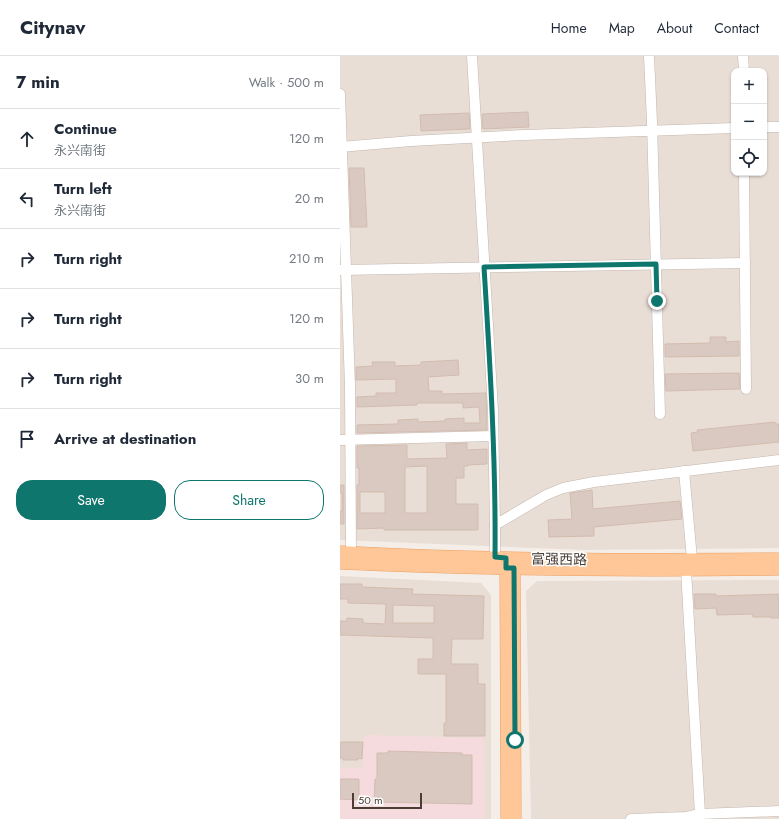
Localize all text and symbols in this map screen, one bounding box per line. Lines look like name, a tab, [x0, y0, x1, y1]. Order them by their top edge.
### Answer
text: Citynav	[20, 14, 86, 41]
text: Home	[551, 18, 587, 38]
text: Map	[609, 18, 635, 38]
text: About	[657, 18, 692, 38]
text: Contact	[714, 18, 759, 38]
map controls	[731, 68, 767, 176]
button: +	[731, 68, 767, 104]
text: 7 min	[16, 70, 60, 94]
text: Walk · 500 m	[249, 73, 324, 92]
button: −	[731, 104, 767, 140]
text: Continue	[54, 118, 117, 140]
icon: ahead	[16, 128, 38, 150]
text: 120 m	[289, 129, 324, 148]
button: locate	[731, 140, 767, 176]
text: 永兴南街	[54, 141, 106, 160]
text: Turn left	[54, 178, 112, 200]
icon: left	[16, 188, 38, 210]
text: 20 m	[295, 189, 324, 208]
text: 永兴南街	[54, 201, 106, 220]
icon: right	[16, 248, 38, 270]
text: Turn right	[54, 248, 122, 270]
text: 210 m	[289, 249, 324, 268]
route end	[648, 292, 666, 310]
icon: right	[16, 308, 38, 330]
text: Turn right	[54, 308, 122, 330]
text: 120 m	[289, 309, 324, 328]
icon: right	[16, 368, 38, 390]
text: Turn right	[54, 368, 122, 390]
text: 30 m	[295, 369, 324, 388]
icon: arrive	[16, 428, 38, 450]
text: Arrive at destination	[54, 428, 196, 450]
button: Save	[16, 480, 166, 520]
button: Share	[174, 480, 324, 520]
street label: 富强西路	[531, 549, 587, 569]
route start	[506, 731, 524, 749]
scale bar	[352, 791, 422, 810]
text: 50 m	[358, 792, 383, 808]

